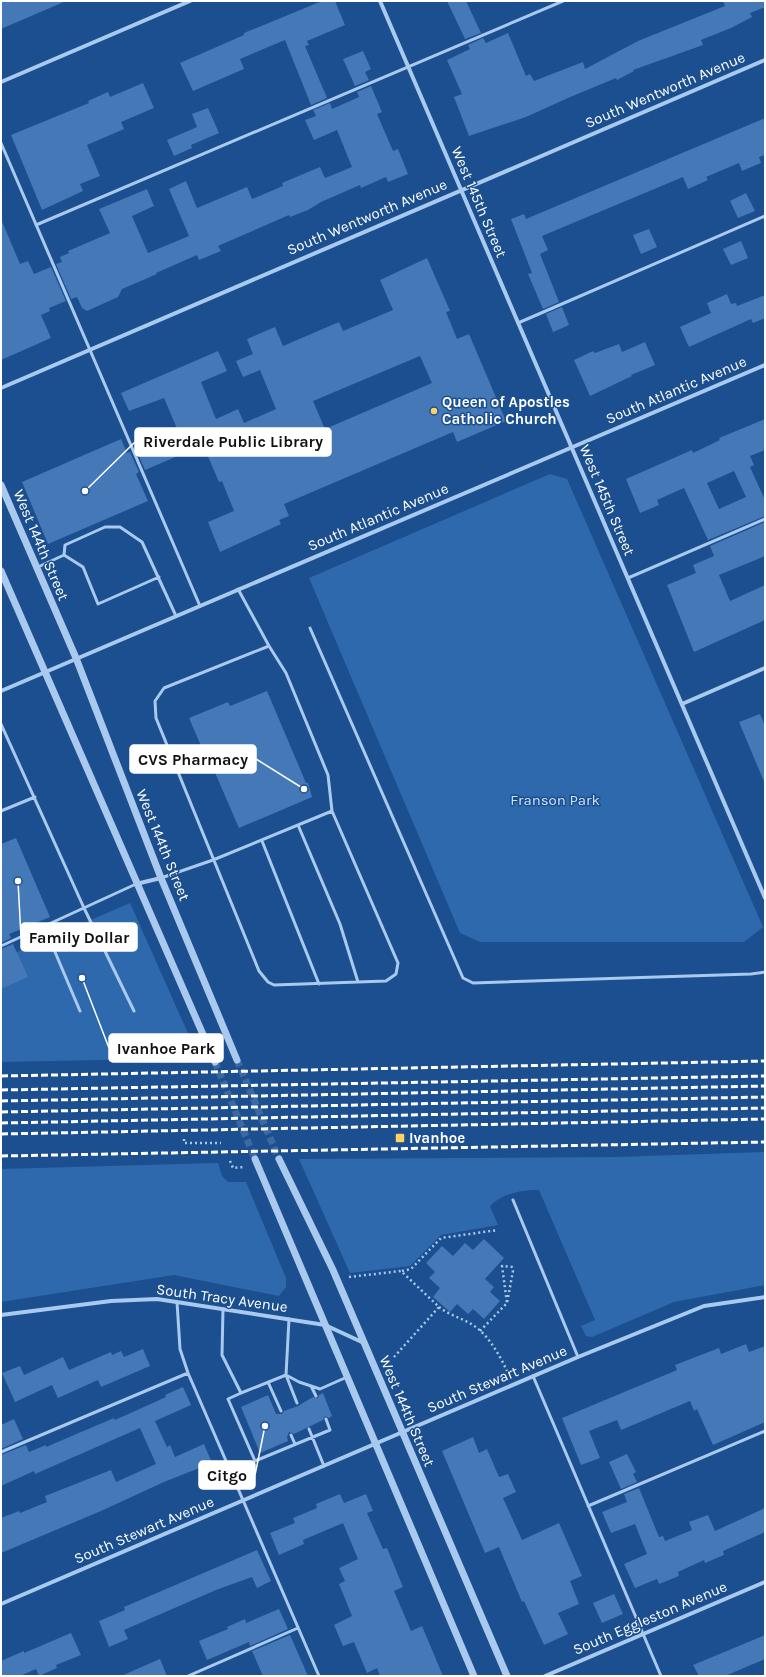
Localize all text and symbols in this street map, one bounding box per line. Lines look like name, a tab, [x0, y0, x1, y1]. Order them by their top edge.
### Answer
street label: South Wentworth Avenue	[582, 48, 748, 132]
street label: West 145th Street	[447, 144, 511, 261]
street label: South Wentworth Avenue	[284, 175, 450, 259]
street label: South Atlantic Avenue	[603, 352, 749, 428]
place label: Queen of Apostles Catholic Church	[442, 393, 570, 428]
marker: Queen of Apostles Catholic Church	[429, 406, 439, 416]
callout: Riverdale Public Library	[135, 428, 331, 456]
text: Riverdale Public Library	[143, 432, 323, 451]
street label: West 145th Street	[575, 442, 639, 559]
street label: South Atlantic Avenue	[305, 479, 451, 555]
street label: West 144th Street	[9, 487, 73, 604]
callout: CVS Pharmacy	[130, 745, 256, 773]
text: CVS Pharmacy	[138, 750, 248, 769]
street label: West 144th Street	[132, 787, 194, 904]
park label: Franson Park	[510, 791, 600, 809]
callout: Family Dollar	[21, 923, 137, 951]
text: Family Dollar	[29, 928, 130, 947]
callout: Ivanhoe Park	[109, 1034, 223, 1062]
text: Ivanhoe Park	[117, 1039, 216, 1058]
place label: Ivanhoe	[409, 1129, 465, 1147]
marker: Ivanhoe	[394, 1132, 406, 1144]
street label: South Tracy Avenue	[155, 1280, 289, 1316]
street label: South Stewart Avenue	[424, 1341, 570, 1417]
street label: West 144th Street	[375, 1353, 439, 1470]
callout: Citgo	[199, 1461, 255, 1489]
text: Citgo	[207, 1466, 247, 1485]
street label: South Stewart Avenue	[71, 1492, 217, 1568]
street label: South Eggleston Avenue	[570, 1577, 730, 1659]

